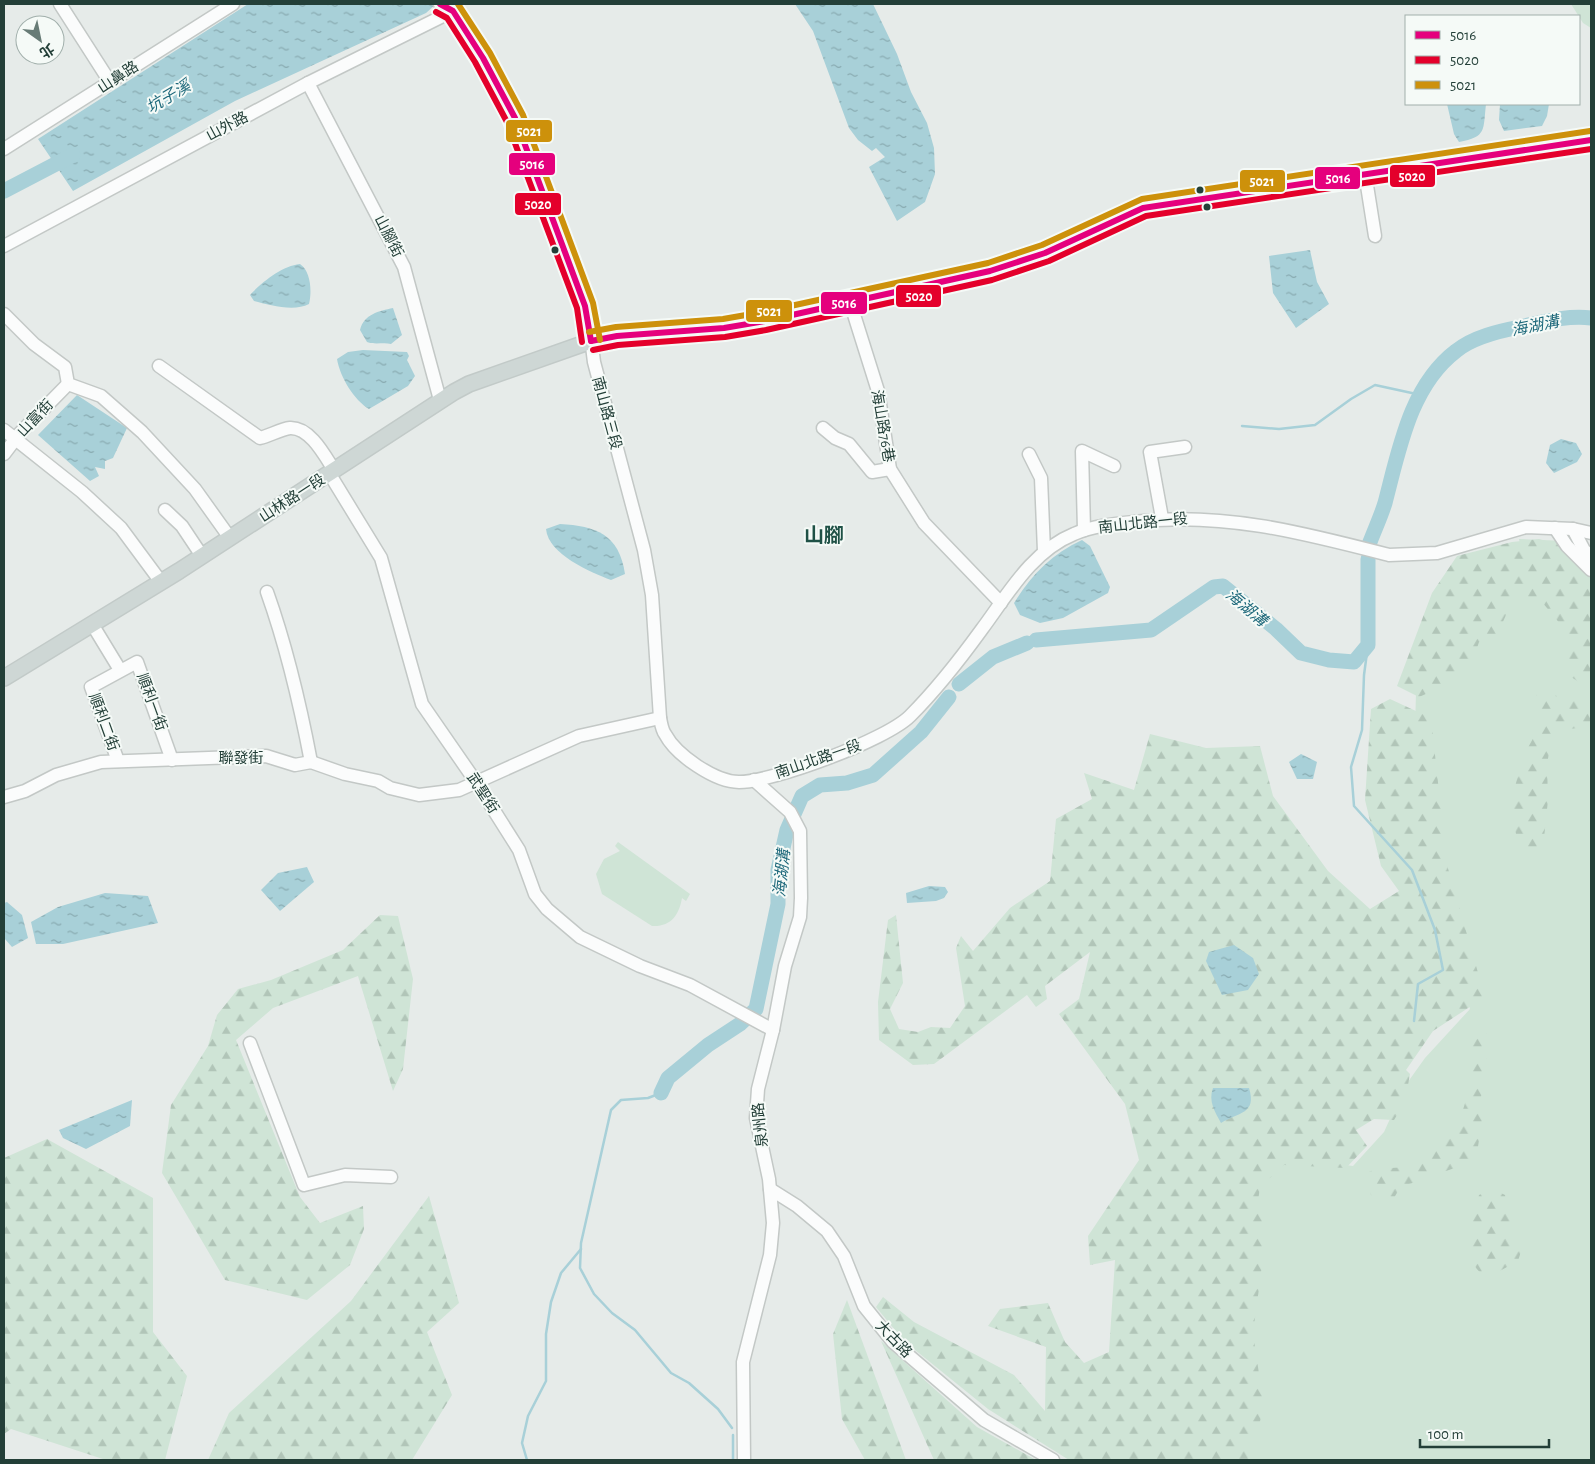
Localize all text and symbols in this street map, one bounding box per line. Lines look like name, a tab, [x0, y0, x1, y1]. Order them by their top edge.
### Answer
north arrow	[15, 15, 65, 65]
legend	[1405, 15, 1580, 105]
text: 5016	[1450, 28, 1476, 43]
text: 北	[37, 40, 57, 61]
text: 5020	[1450, 53, 1479, 68]
street label: 山鼻路	[95, 58, 141, 96]
water label: 坑子溪	[143, 76, 195, 116]
text: 5021	[1450, 78, 1476, 93]
street label: 山外路	[203, 108, 251, 144]
line badge: 5021	[505, 119, 553, 143]
text: 5021	[517, 125, 541, 139]
line badge: 5016	[508, 152, 556, 176]
text: 5016	[519, 158, 545, 172]
line badge: 5020	[1389, 164, 1436, 188]
line badge: 5016	[1314, 166, 1361, 190]
line badge: 5021	[1239, 169, 1286, 193]
text: 5020	[1398, 170, 1426, 184]
text: 5016	[1325, 172, 1351, 186]
text: 5021	[1250, 175, 1274, 189]
unlabelled marker	[1195, 185, 1205, 195]
line badge: 5020	[514, 192, 562, 216]
text: 5020	[524, 198, 552, 212]
unlabelled marker	[1202, 202, 1212, 212]
street label: 山腳街	[372, 212, 406, 260]
unlabelled marker	[550, 245, 560, 255]
line badge: 5020	[895, 284, 942, 308]
text: 5020	[905, 290, 933, 304]
line badge: 5016	[820, 291, 868, 315]
text: 5016	[831, 297, 857, 311]
line badge: 5021	[745, 299, 793, 323]
text: 5021	[757, 305, 781, 319]
water label: 海湖溝	[1510, 312, 1562, 338]
street label: 南山路三段	[590, 375, 624, 451]
street label: 海山路76巷	[869, 389, 897, 463]
street label: 山富街	[14, 396, 56, 440]
street label: 山林路一段	[256, 471, 328, 525]
street label: 南山北路一段	[1097, 509, 1189, 536]
district label: 山腳	[804, 525, 844, 546]
water label: 海湖溝	[1223, 585, 1272, 631]
street label: 順利一街	[134, 671, 170, 733]
street label: 順利二街	[86, 691, 122, 753]
street label: 南山北路一段	[773, 736, 863, 781]
street label: 聯發街	[218, 750, 264, 766]
street label: 武聖街	[464, 770, 502, 816]
water label: 海湖溝	[771, 846, 793, 898]
street label: 泉州路	[749, 1102, 770, 1148]
street label: 大古路	[873, 1317, 915, 1361]
scale bar	[1420, 1416, 1549, 1448]
text: 100 m	[1428, 1427, 1463, 1442]

